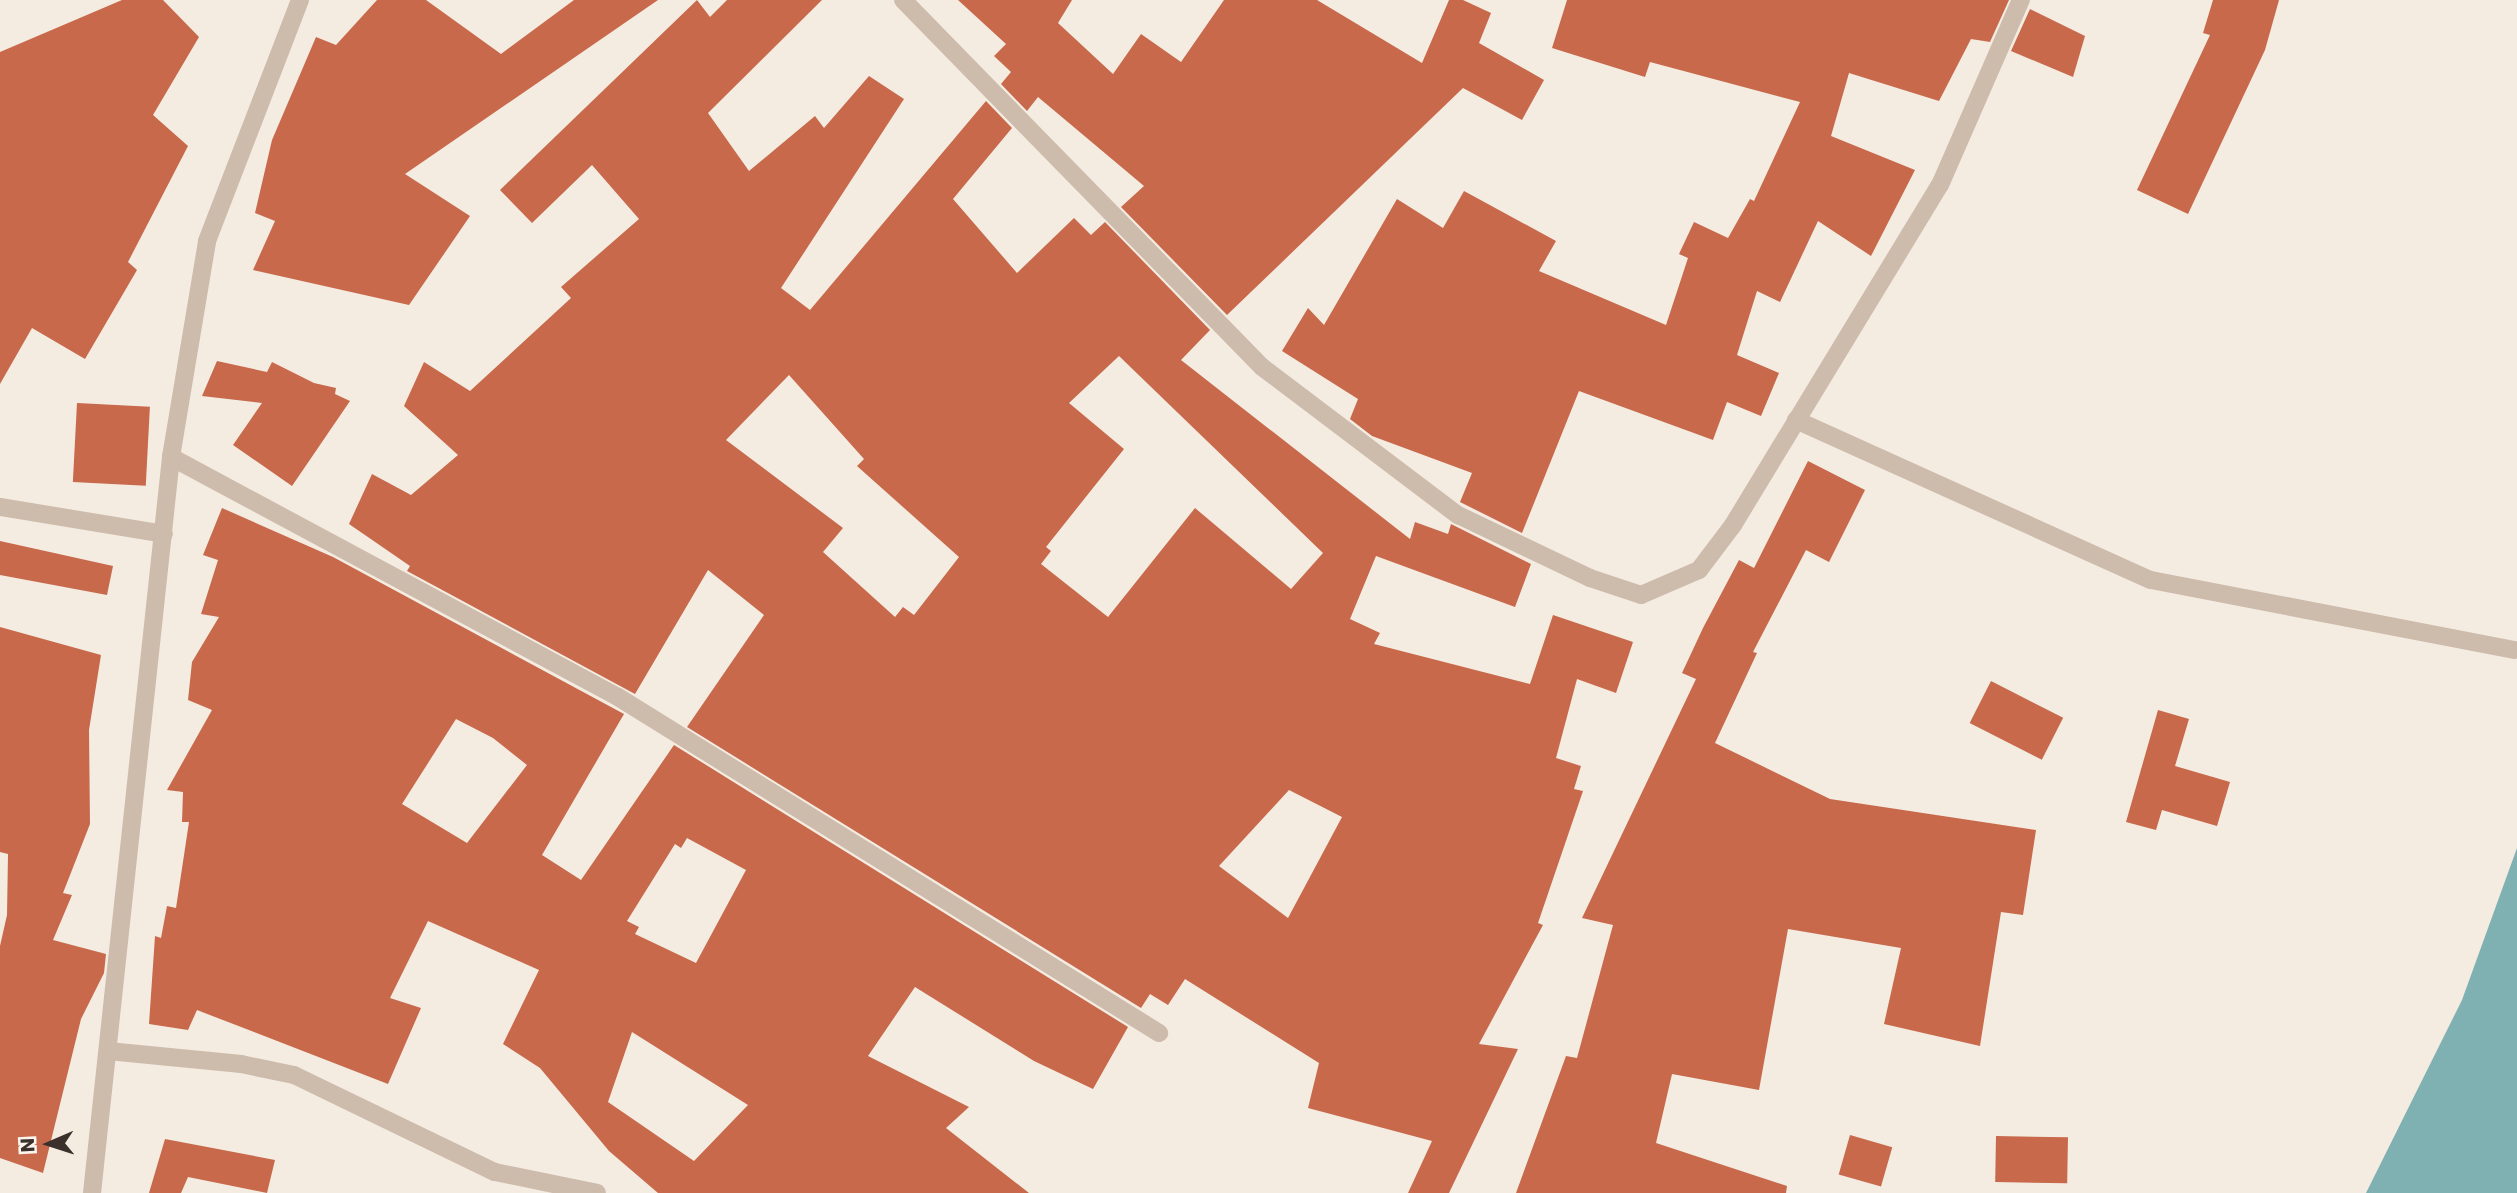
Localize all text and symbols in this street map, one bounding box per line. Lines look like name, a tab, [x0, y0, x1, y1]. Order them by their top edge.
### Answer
north arrow	[14, 1109, 84, 1179]
text: N	[14, 1137, 41, 1153]

